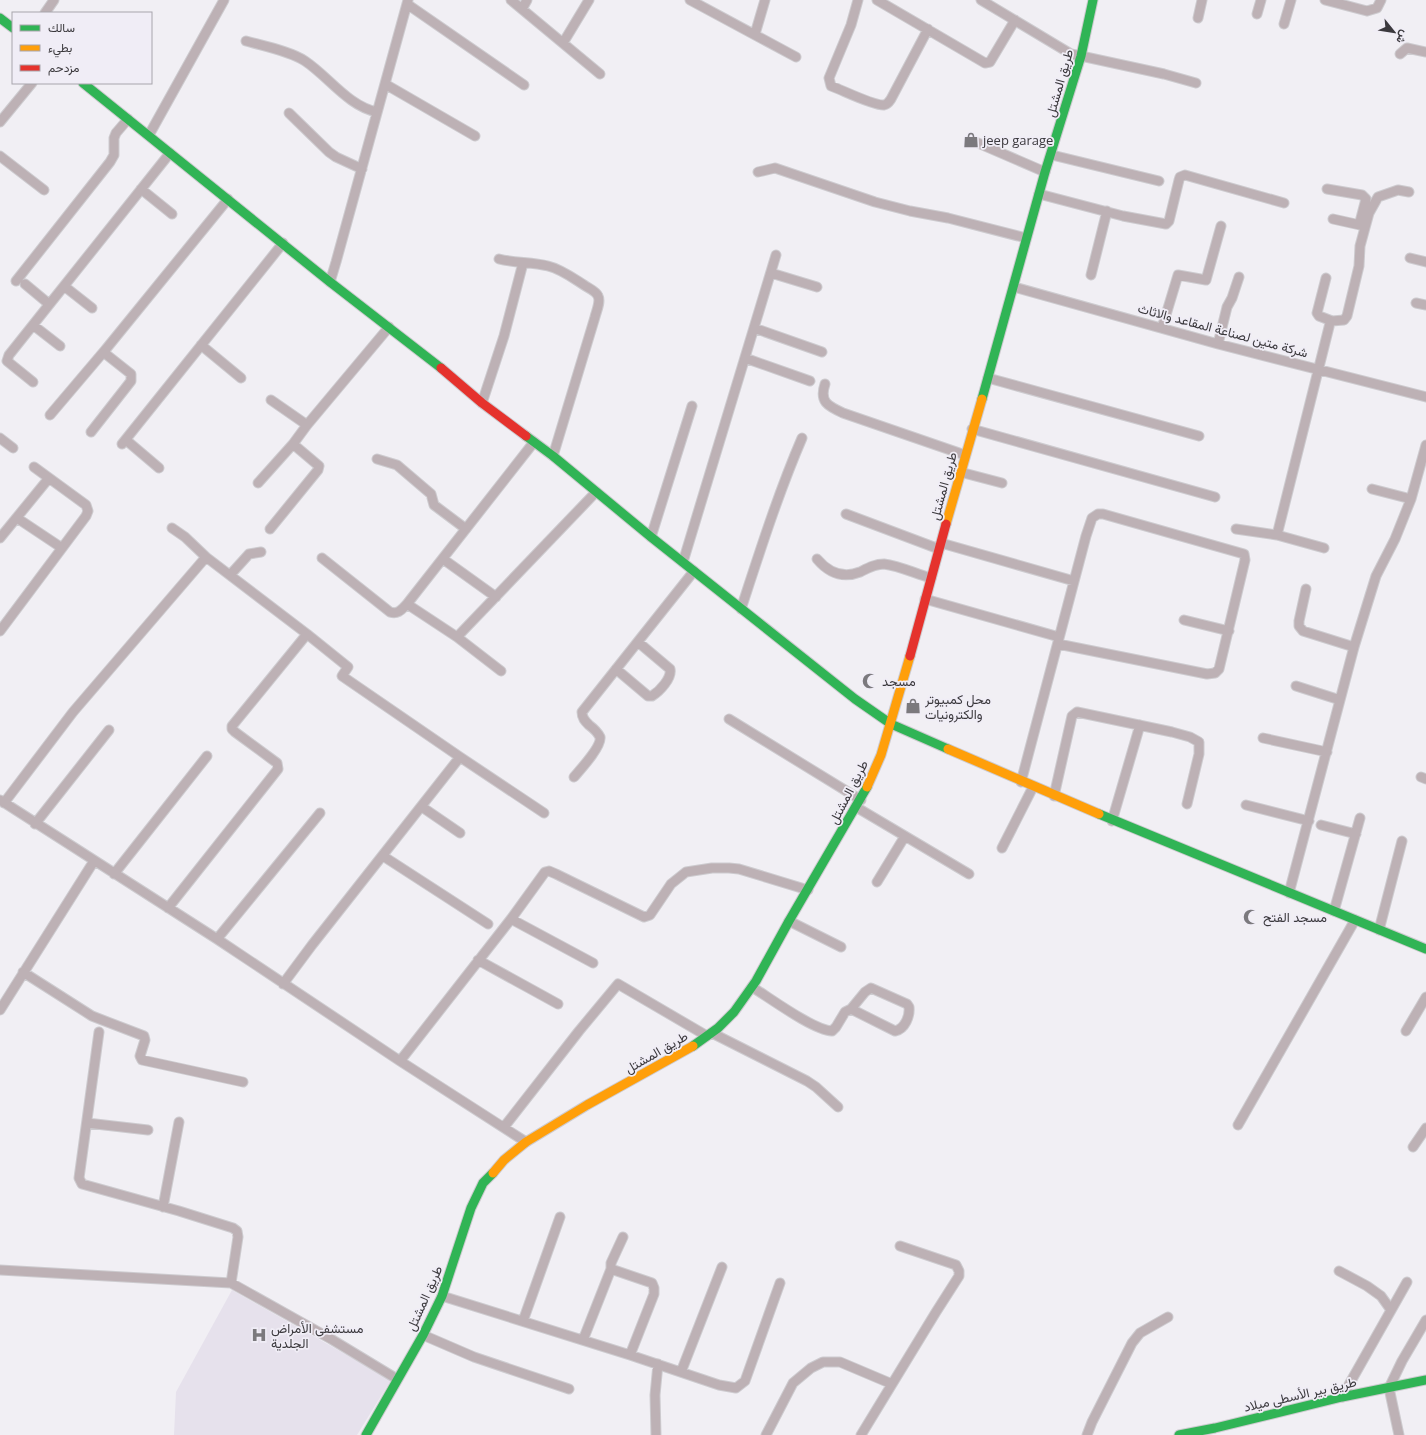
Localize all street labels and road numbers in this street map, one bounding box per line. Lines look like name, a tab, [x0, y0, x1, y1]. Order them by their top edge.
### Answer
street label: طريق المشتل	[1041, 47, 1077, 119]
street label: شركة متين لصناعة المقاعد والاثاث	[1136, 299, 1310, 361]
street label: طريق المشتل	[925, 450, 961, 522]
street label: طريق المشتل	[824, 757, 872, 827]
street label: طريق المشتل	[621, 1027, 691, 1077]
street label: طريق المشتل	[402, 1262, 446, 1334]
street label: طريق بير الأسطى ميلاد	[1242, 1372, 1358, 1416]

